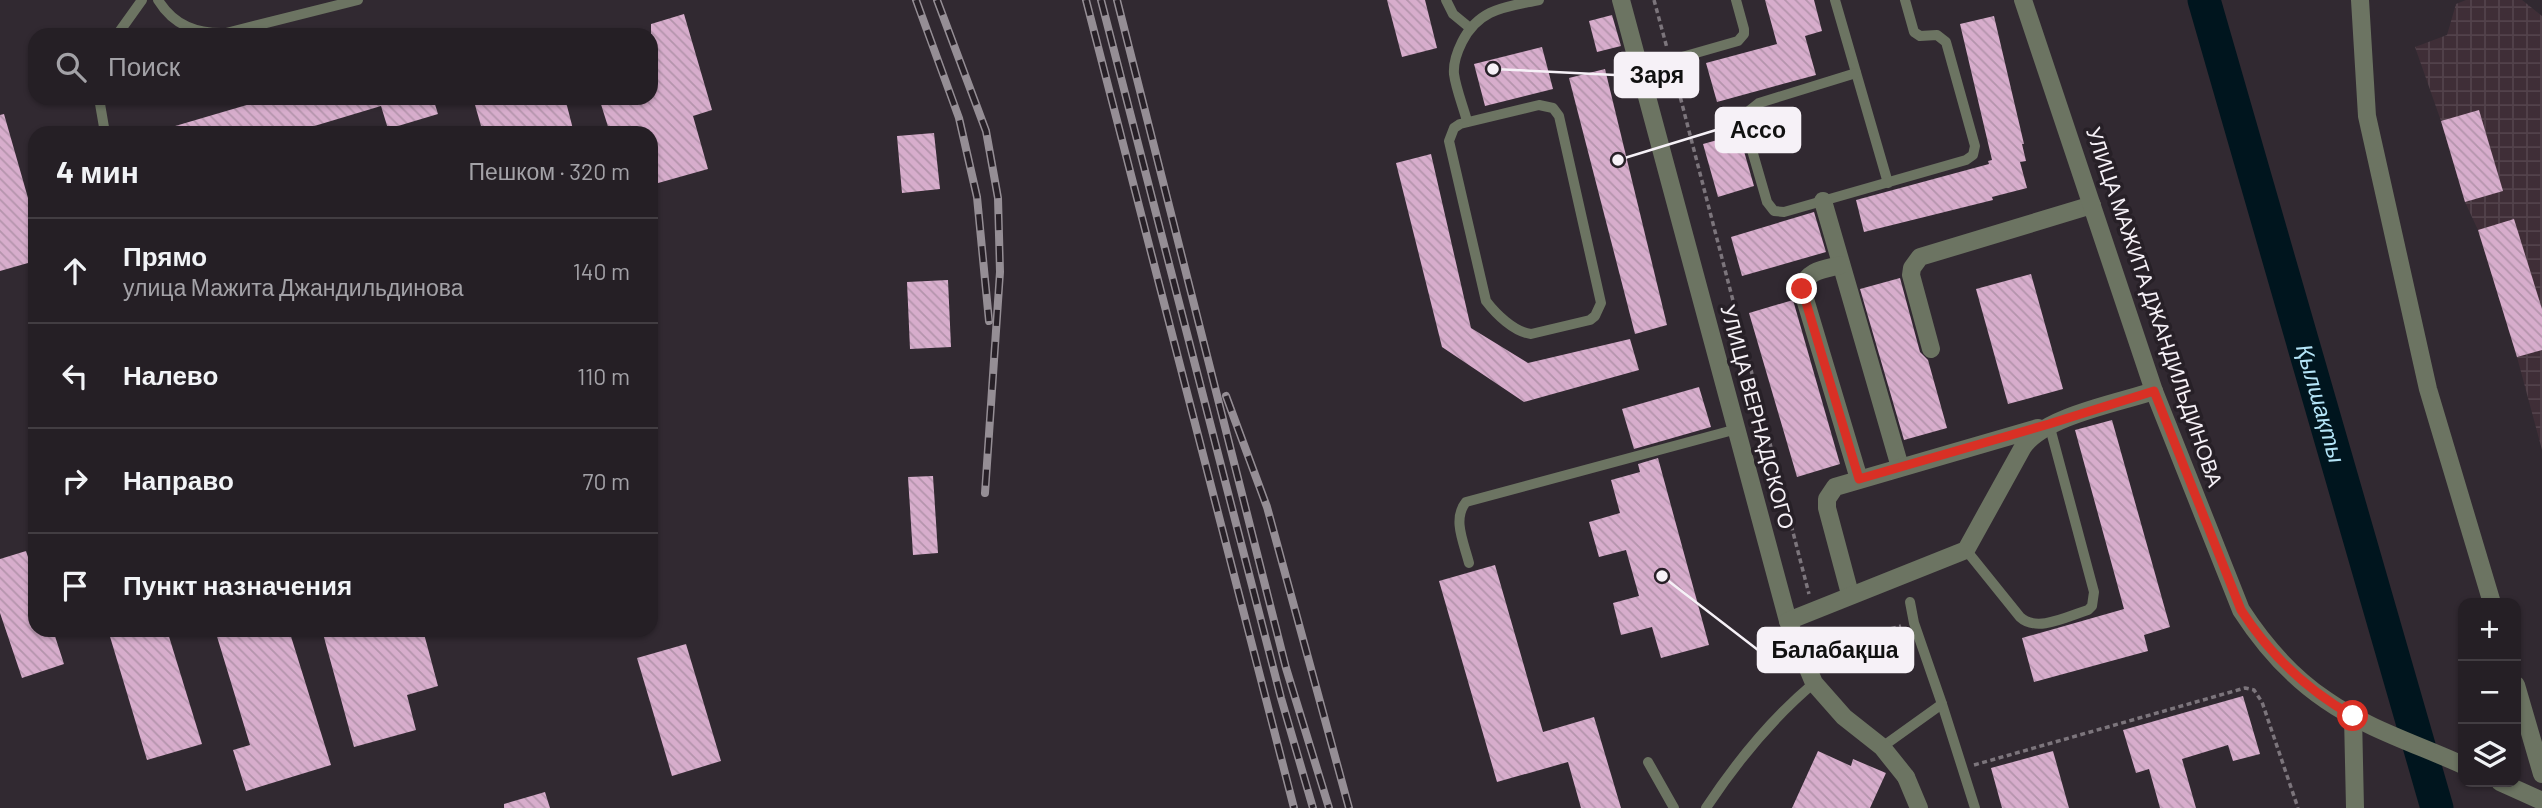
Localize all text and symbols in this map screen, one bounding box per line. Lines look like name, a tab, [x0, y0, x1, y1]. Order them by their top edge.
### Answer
search box	[28, 28, 658, 105]
icon: search	[52, 48, 90, 86]
text: Поиск	[108, 50, 180, 81]
callout: Заря	[1615, 53, 1698, 97]
text: Заря	[1630, 60, 1684, 88]
callout: Ассо	[1716, 108, 1800, 152]
text: Ассо	[1730, 115, 1786, 143]
street label: УЛИЦА МАЖИТА ДЖАНДИЛЬДИНОВА	[2082, 123, 2229, 490]
text: 4 мин	[56, 153, 139, 189]
text: Пешком · 320 m	[468, 157, 630, 185]
text: Прямо	[123, 240, 207, 271]
icon: ahead	[56, 252, 94, 290]
text: 140 m	[573, 257, 630, 285]
text: улица Мажита Джандильдинова	[123, 273, 464, 301]
route end	[1786, 273, 1817, 304]
street label: УЛИЦА ВЕРНАДСКОГО	[1716, 302, 1800, 532]
water label: Қылшақты	[2291, 341, 2352, 466]
icon: left	[56, 357, 94, 395]
text: Налево	[123, 359, 218, 390]
text: 110 m	[577, 362, 630, 390]
icon: right	[56, 462, 94, 500]
text: Направо	[123, 464, 234, 495]
text: 70 m	[583, 467, 630, 495]
icon: arrive	[56, 567, 94, 605]
text: Пункт назначения	[123, 569, 352, 600]
map controls	[2458, 598, 2521, 787]
button: +	[2458, 598, 2521, 661]
callout: Балабақша	[1758, 628, 1913, 672]
text: Балабақша	[1771, 635, 1899, 663]
button: −	[2458, 661, 2521, 724]
route start	[2337, 700, 2368, 731]
button: layers	[2458, 724, 2521, 787]

